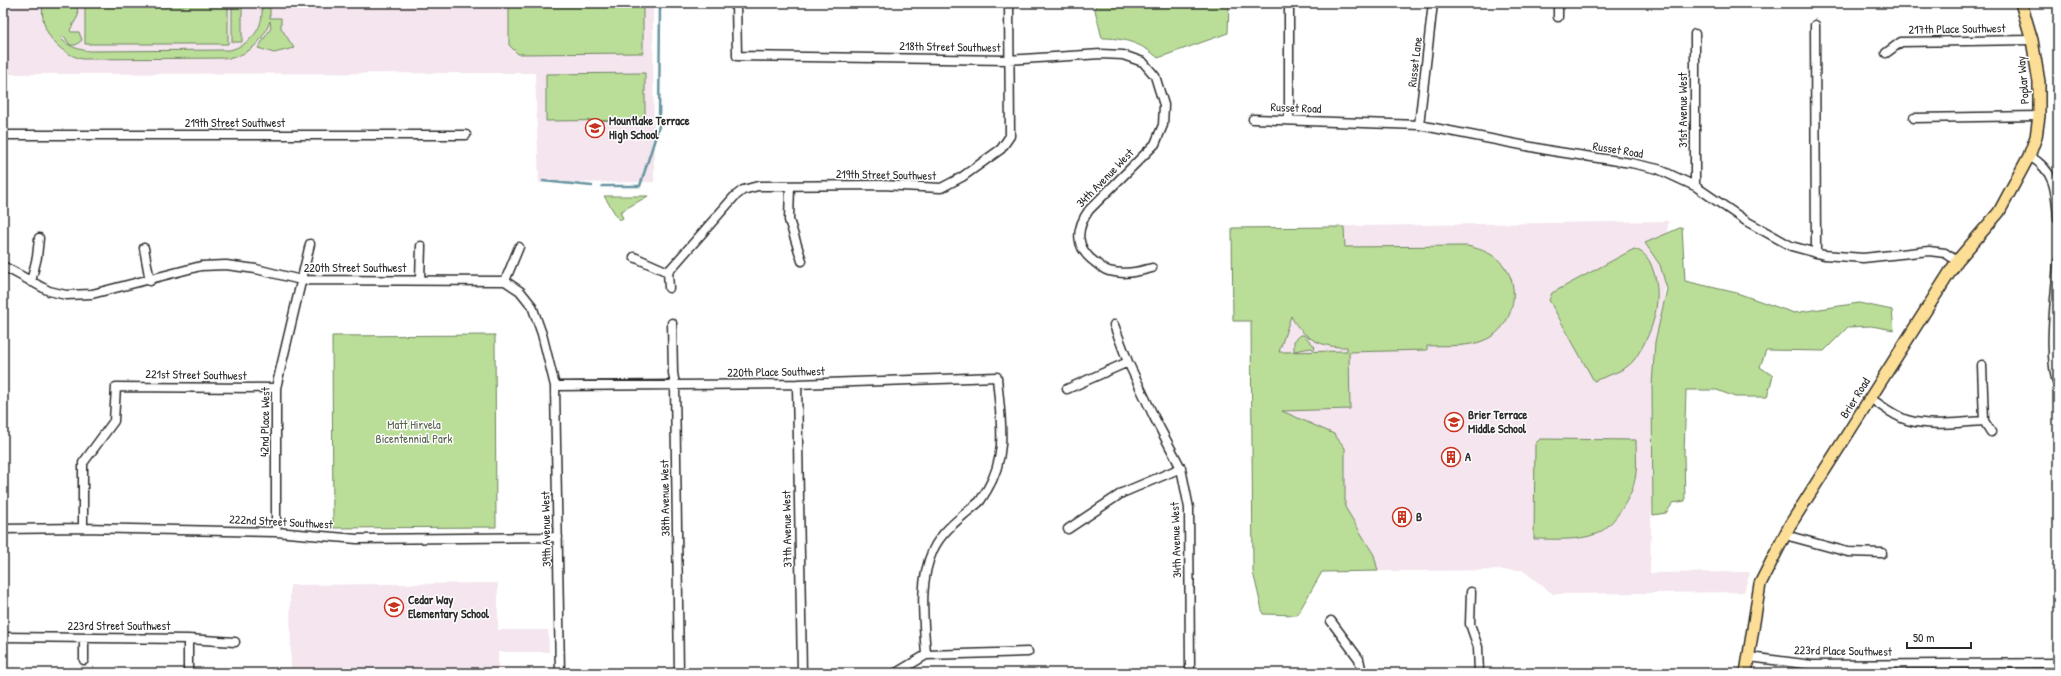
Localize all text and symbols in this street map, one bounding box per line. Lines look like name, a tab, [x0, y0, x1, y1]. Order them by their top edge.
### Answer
street label: 217th Place Southwest	[1908, 19, 2007, 38]
street label: Russet Lane	[1403, 36, 1426, 88]
street label: 218th Street Southwest	[899, 37, 1002, 56]
street label: Poplar Way	[2012, 55, 2033, 105]
street label: 31st Avenue West	[1674, 71, 1691, 148]
street label: Russet Road	[1270, 98, 1322, 117]
place label: Mountlake Terrace High School	[609, 112, 690, 144]
street label: 219th Street Southwest	[185, 114, 286, 131]
school or university icon: Mountlake Terrace High School	[584, 117, 606, 139]
street label: Russet Road	[1592, 137, 1645, 162]
street label: 34th Avenue West	[1072, 144, 1138, 211]
street label: 219th Street Southwest	[836, 165, 937, 184]
street label: 220th Street Southwest	[304, 259, 407, 276]
street label: 220th Place Southwest	[727, 362, 826, 381]
street label: 221st Street Southwest	[145, 365, 248, 384]
street label: Brier Road	[1835, 374, 1874, 421]
street label: 42nd Place West	[255, 386, 274, 457]
place label: Brier Terrace Middle School	[1468, 406, 1528, 437]
school or university icon: Brier Terrace Middle School	[1443, 411, 1465, 433]
park label: Matt Hirvela Bicentennial Park	[376, 416, 452, 447]
building icon: A	[1440, 446, 1462, 468]
place label: A	[1465, 448, 1471, 465]
street label: 38th Avenue West	[655, 459, 674, 536]
street label: 37th Avenue West	[777, 489, 796, 568]
street label: 39th Avenue West	[536, 490, 555, 567]
street label: 34th Avenue West	[1166, 501, 1185, 578]
building icon: B	[1391, 506, 1413, 528]
place label: B	[1416, 508, 1422, 525]
street label: 222nd Street Southwest	[229, 510, 334, 533]
place label: Cedar Way Elementary School	[408, 591, 490, 623]
school or university icon: Cedar Way Elementary School	[383, 596, 405, 618]
street label: 223rd Street Southwest	[68, 617, 171, 634]
scale bar	[1907, 624, 1971, 650]
text: 50 m	[1913, 629, 1934, 646]
street label: 223rd Place Southwest	[1794, 641, 1893, 660]

